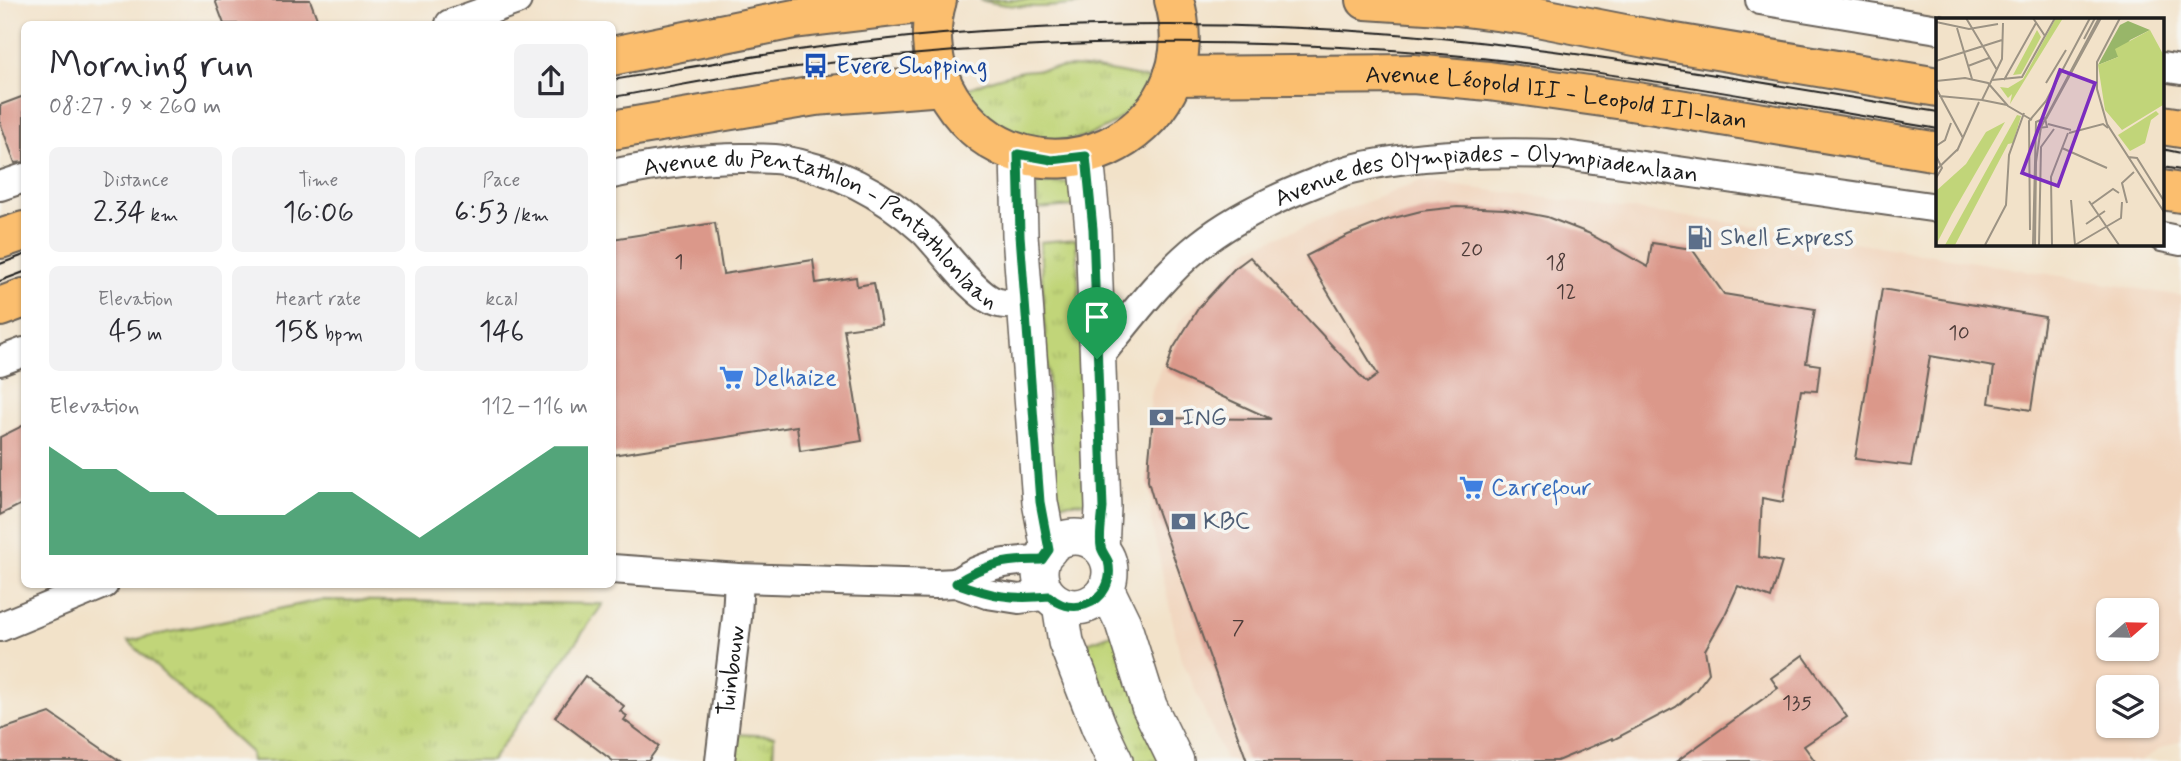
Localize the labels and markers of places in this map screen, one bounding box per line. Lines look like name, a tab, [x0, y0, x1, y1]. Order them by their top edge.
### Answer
bus stop icon: Evere Shopping	[802, 51, 830, 79]
place label: Evere Shopping	[836, 51, 988, 82]
fuel station icon: Shell Express	[1686, 223, 1714, 251]
place label: Shell Express	[1720, 223, 1854, 254]
pin	[1067, 287, 1127, 359]
supermarket icon: Delhaize	[718, 363, 746, 391]
place label: Delhaize	[752, 363, 837, 394]
bank icon: ING	[1148, 403, 1176, 431]
place label: ING	[1182, 403, 1227, 434]
supermarket icon: Carrefour	[1457, 473, 1485, 501]
place label: Carrefour	[1491, 473, 1592, 506]
bank icon: KBC	[1169, 507, 1197, 535]
place label: KBC	[1203, 507, 1250, 538]

